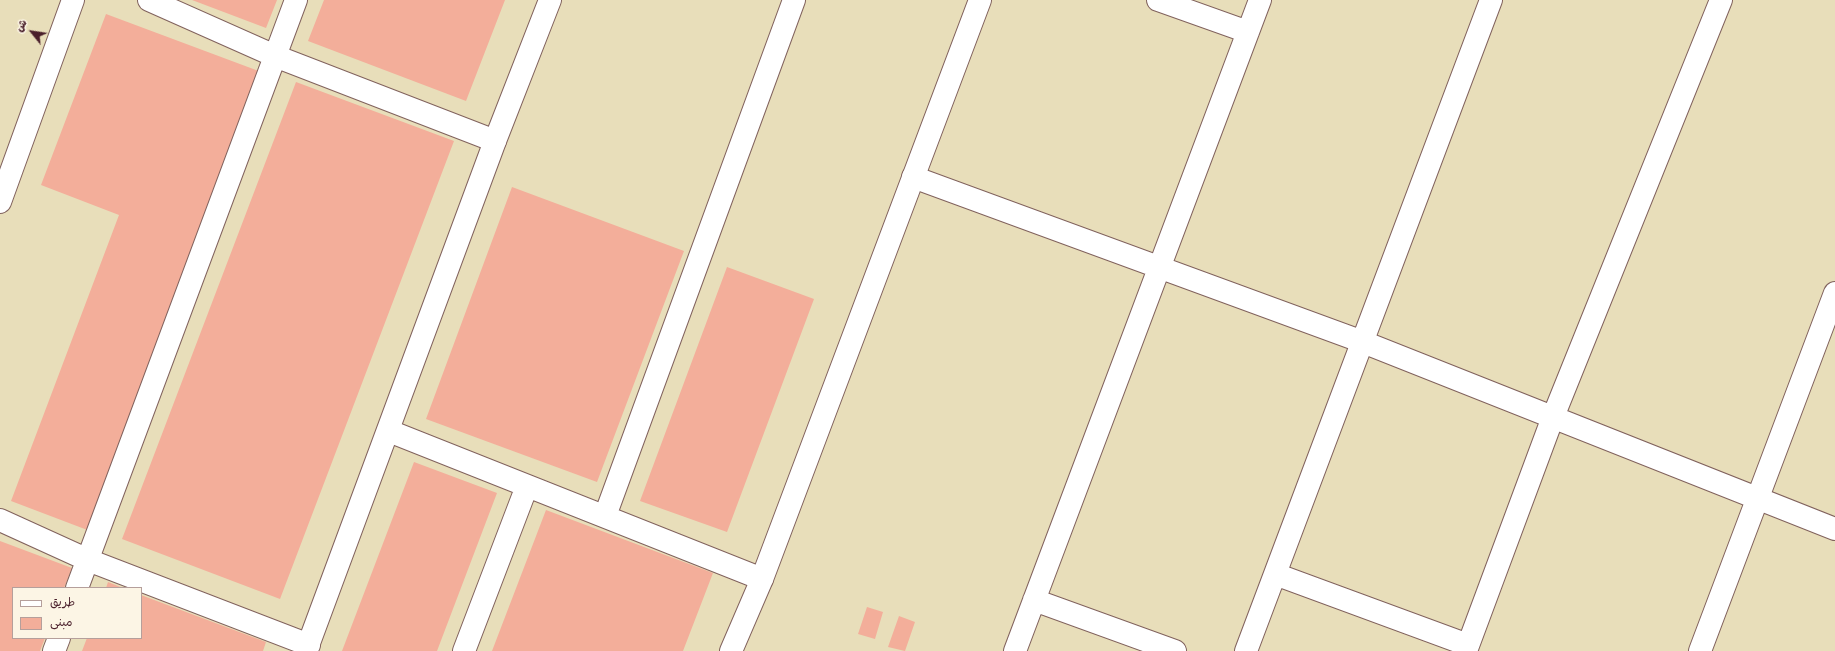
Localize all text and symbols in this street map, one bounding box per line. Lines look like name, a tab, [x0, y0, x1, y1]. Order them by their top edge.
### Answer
north arrow	[12, 12, 52, 52]
text: ش	[12, 17, 31, 35]
legend	[12, 587, 142, 639]
text: طريق	[50, 594, 75, 611]
text: مبنى	[50, 614, 73, 631]

